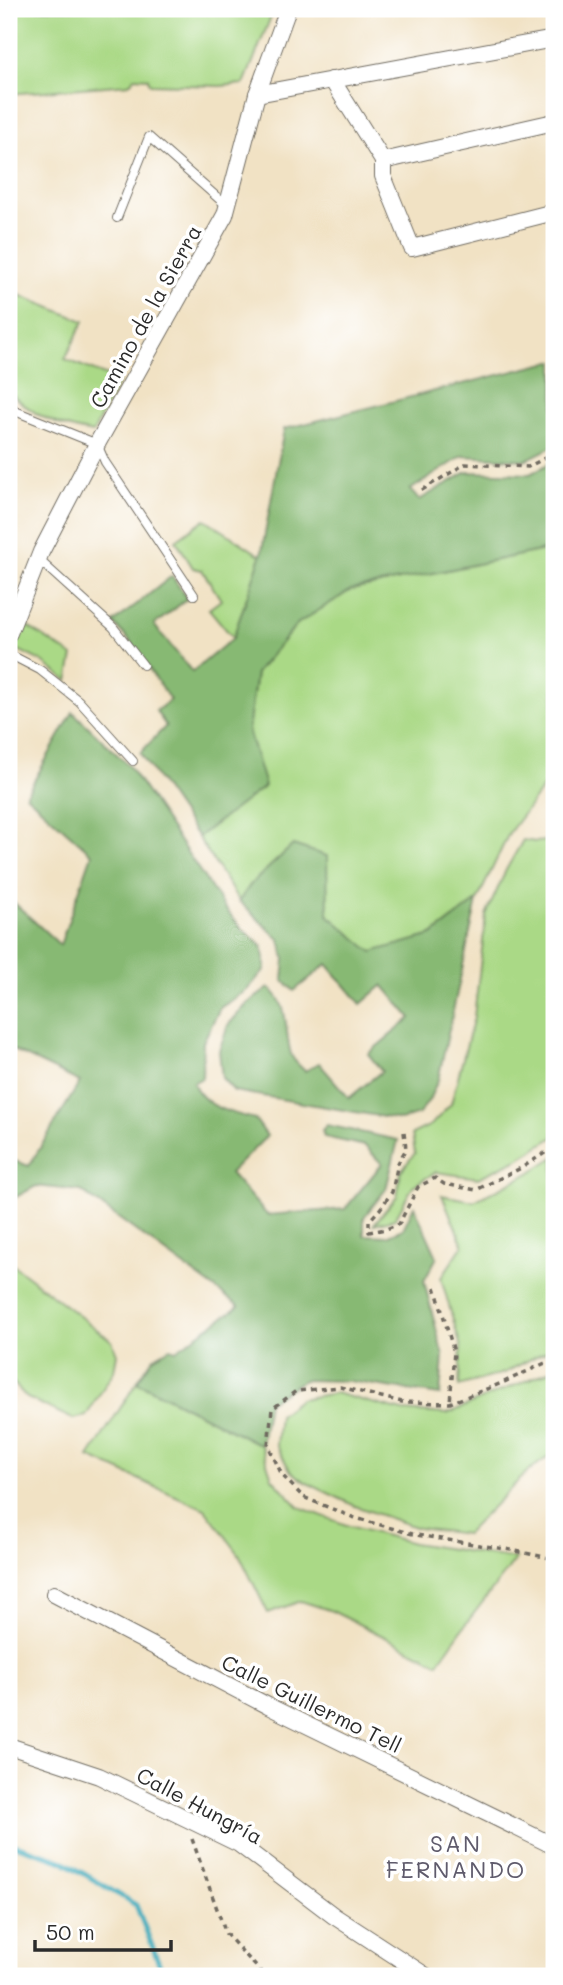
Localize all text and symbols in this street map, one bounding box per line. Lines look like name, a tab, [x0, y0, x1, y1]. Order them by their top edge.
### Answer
street label: Camino de la Sierra	[83, 220, 207, 412]
street label: Calle Guillermo Tell	[218, 1648, 406, 1758]
street label: Calle Hungría	[132, 1760, 268, 1850]
district label: SAN FERNANDO	[386, 1828, 526, 1884]
scale bar	[35, 1908, 172, 1952]
text: 50 m	[46, 1918, 95, 1945]

